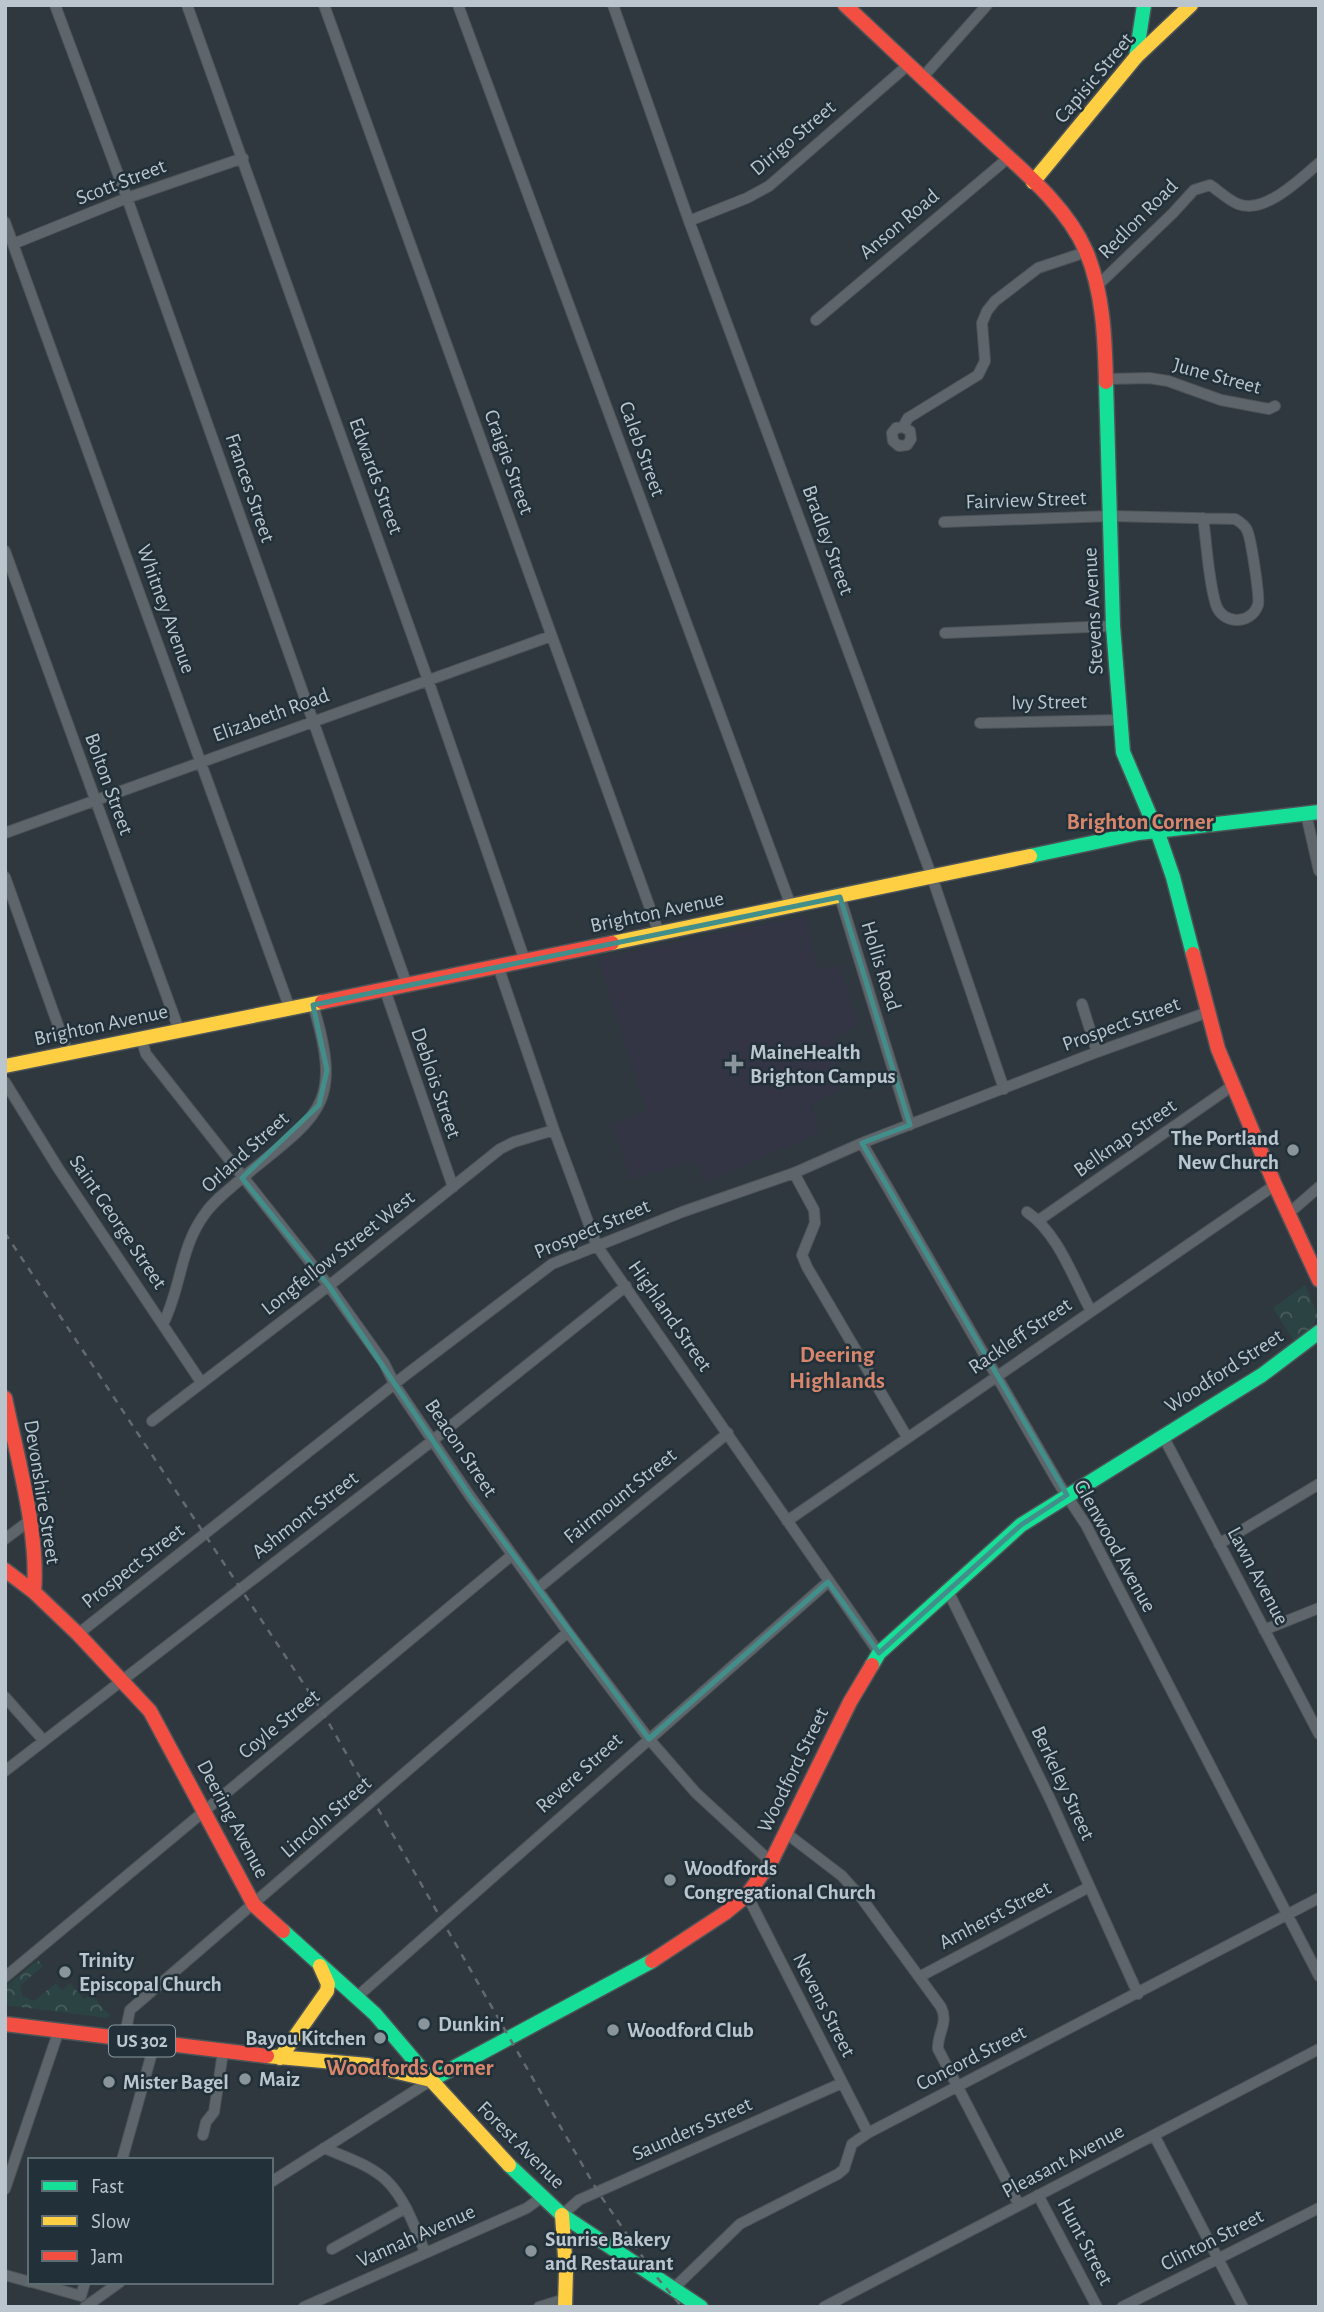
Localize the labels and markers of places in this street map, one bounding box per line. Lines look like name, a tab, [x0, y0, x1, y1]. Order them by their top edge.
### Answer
place label: MaineHealth Brighton Campus	[750, 1042, 896, 1087]
marker: MaineHealth Brighton Campus	[724, 1054, 744, 1074]
place label: The Portland New Church	[1171, 1128, 1279, 1173]
marker: The Portland New Church	[1285, 1142, 1301, 1158]
place label: Woodfords Congregational Church	[684, 1858, 876, 1903]
marker: Woodfords Congregational Church	[662, 1872, 678, 1888]
place label: Trinity Episcopal Church	[79, 1950, 222, 1995]
marker: Trinity Episcopal Church	[57, 1964, 73, 1980]
place label: Dunkin'	[438, 2014, 504, 2035]
marker: Dunkin'	[416, 2016, 432, 2032]
place label: Woodford Club	[627, 2020, 754, 2041]
marker: Woodford Club	[605, 2022, 621, 2038]
place label: Bayou Kitchen	[245, 2028, 366, 2049]
marker: Bayou Kitchen	[372, 2030, 388, 2046]
place label: Maiz	[259, 2069, 300, 2090]
marker: Maiz	[237, 2071, 253, 2087]
place label: Mister Bagel	[123, 2072, 229, 2093]
marker: Mister Bagel	[101, 2074, 117, 2090]
place label: Sunrise Bakery and Restaurant	[545, 2229, 673, 2274]
marker: Sunrise Bakery and Restaurant	[523, 2243, 539, 2259]

